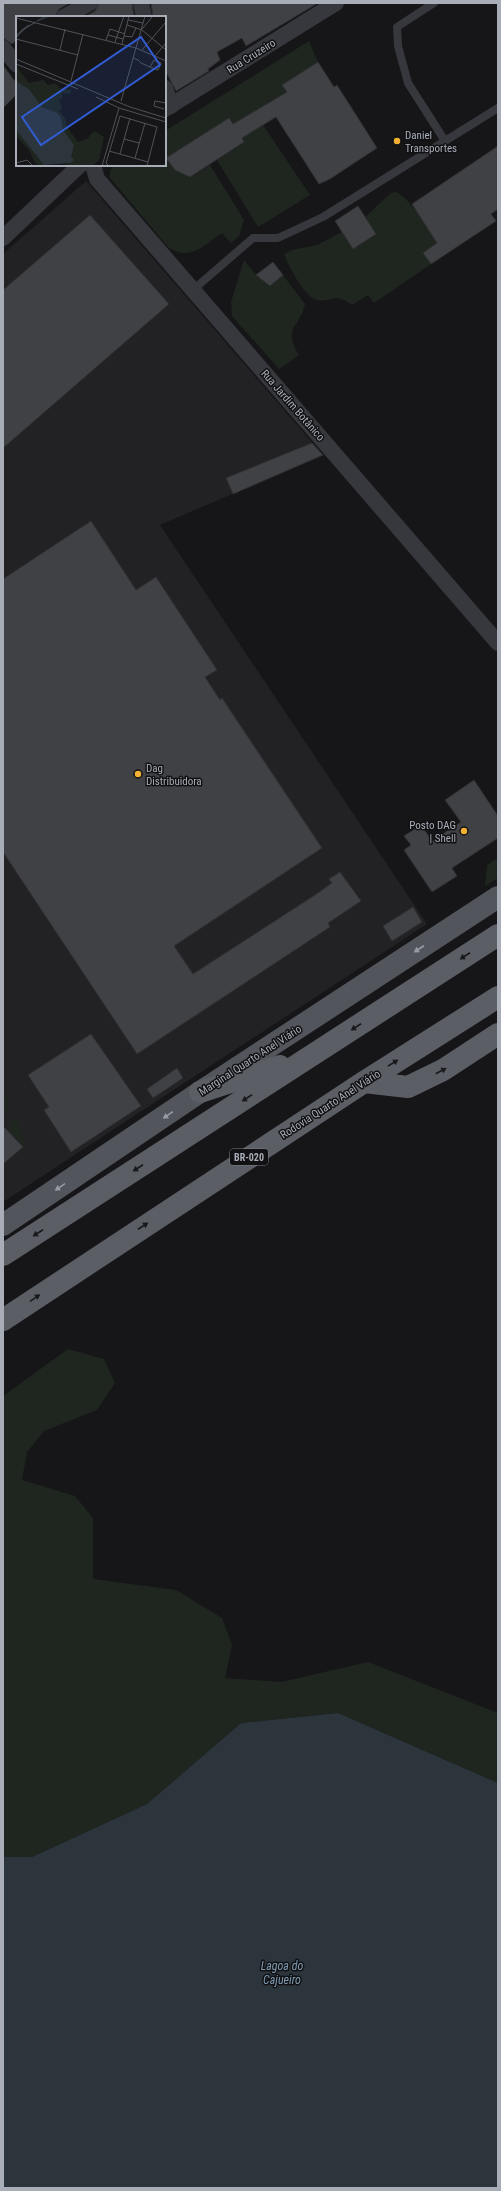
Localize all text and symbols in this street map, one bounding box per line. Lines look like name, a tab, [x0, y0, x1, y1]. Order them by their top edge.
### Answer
inset map	[16, 16, 166, 166]
street label: Rua Cruzeiro	[224, 36, 278, 77]
place label: Daniel Transportes	[405, 129, 457, 155]
marker: Daniel Transportes	[392, 136, 402, 146]
street label: Rua Jardim Botânico	[258, 367, 327, 444]
place label: Dag Distribuidora	[146, 762, 202, 788]
marker: Dag Distribuidora	[133, 769, 143, 779]
place label: Posto DAG | Shell	[409, 819, 456, 845]
marker: Posto DAG | Shell	[459, 826, 469, 836]
one-way arrow	[413, 945, 424, 953]
one-way arrow	[460, 952, 470, 960]
street label: Marginal Quarto Anel Viário	[197, 1022, 304, 1098]
one-way arrow	[351, 1023, 361, 1031]
one-way arrow	[387, 1060, 399, 1067]
street label: Rodovia Quarto Anel Viário	[278, 1067, 383, 1142]
one-way arrow	[435, 1068, 447, 1074]
one-way arrow	[241, 1094, 253, 1101]
one-way arrow	[163, 1111, 173, 1119]
road number: BR-020	[230, 1149, 268, 1165]
one-way arrow	[133, 1164, 143, 1172]
one-way arrow	[55, 1183, 65, 1191]
one-way arrow	[138, 1222, 149, 1230]
one-way arrow	[33, 1229, 43, 1237]
one-way arrow	[30, 1294, 41, 1302]
water label: Lagoa do Cajueiro	[261, 1959, 303, 1987]

